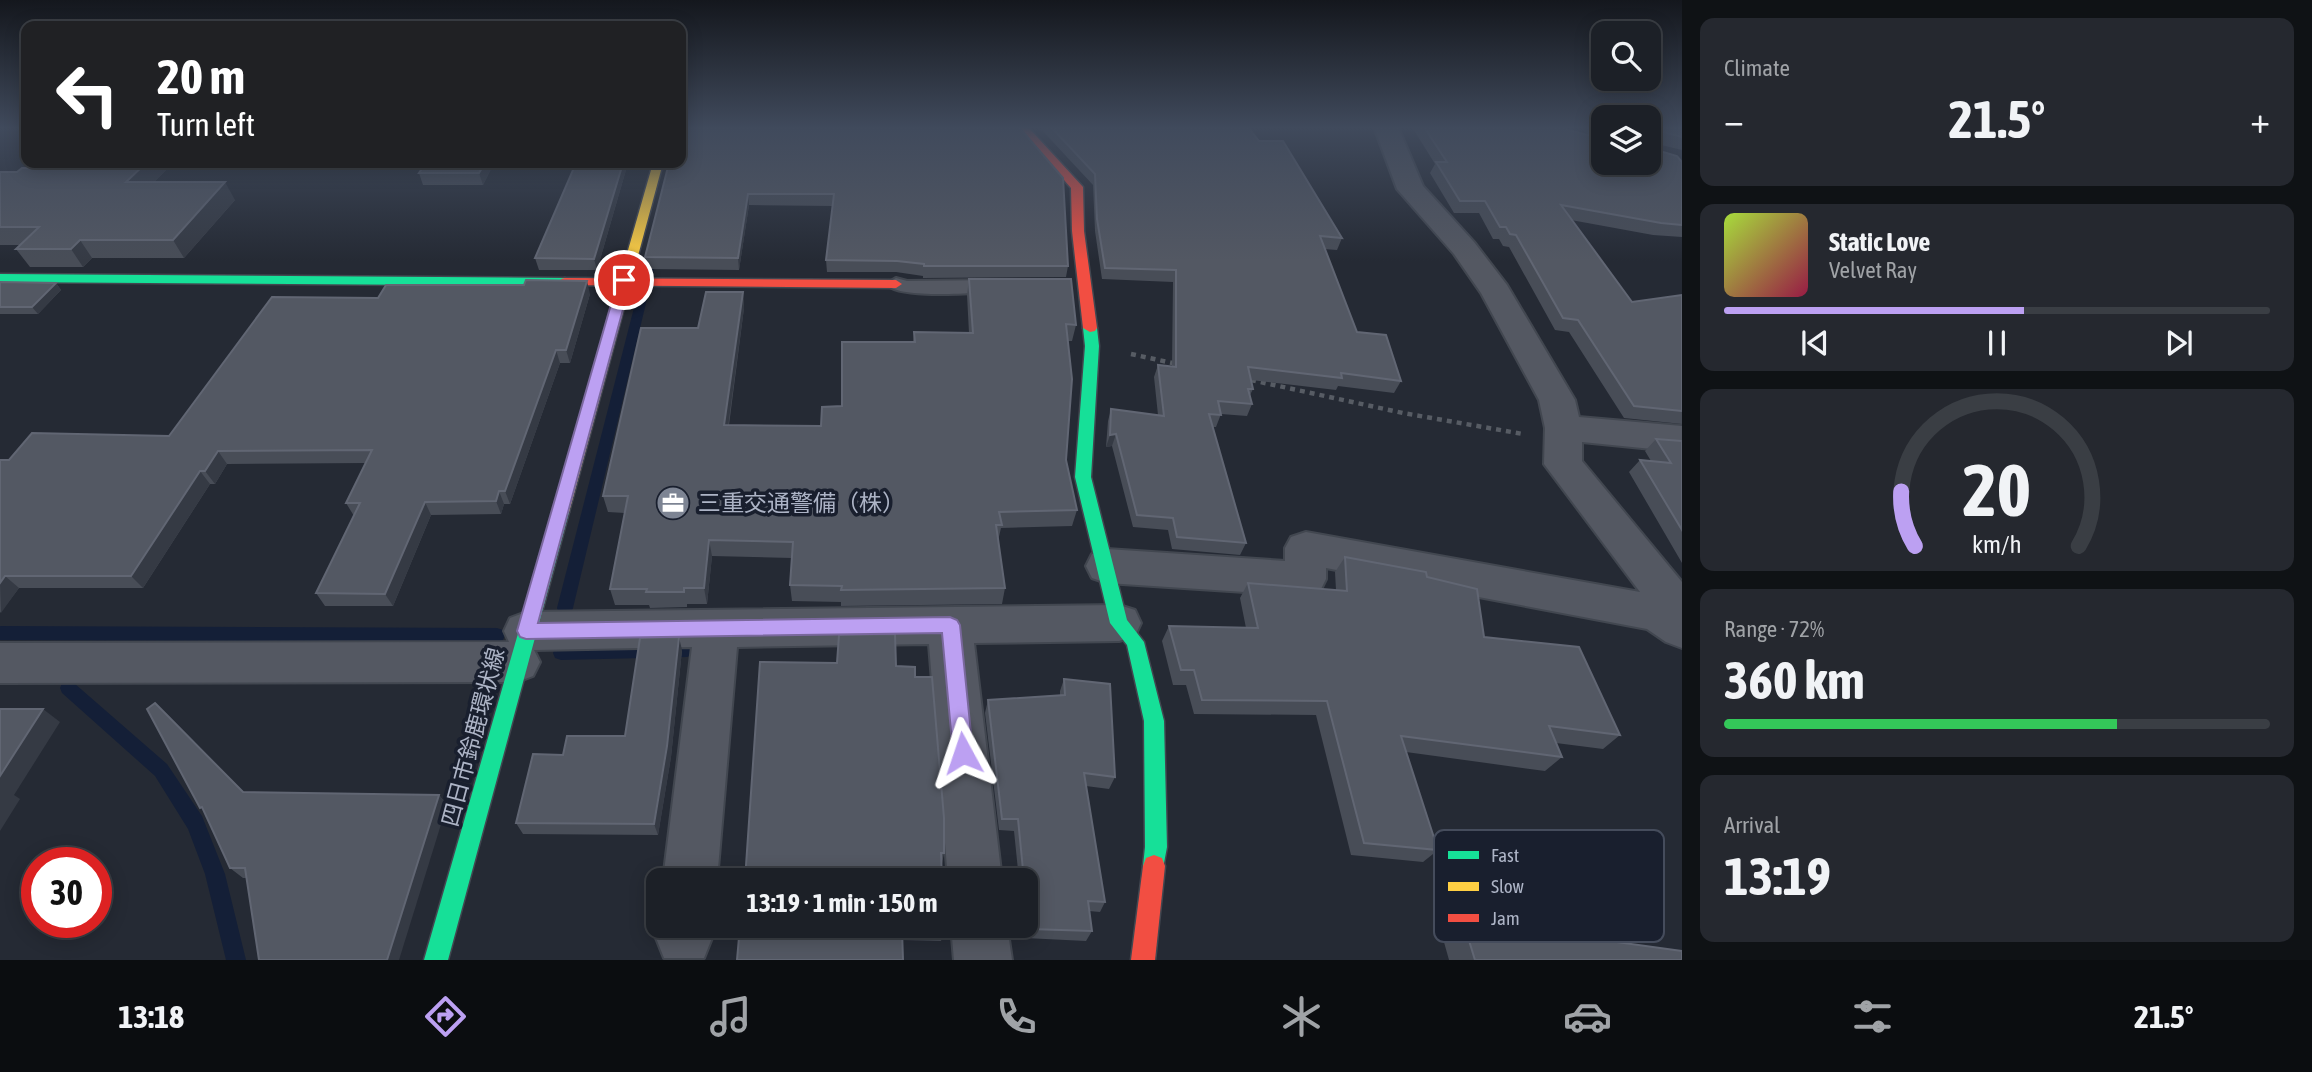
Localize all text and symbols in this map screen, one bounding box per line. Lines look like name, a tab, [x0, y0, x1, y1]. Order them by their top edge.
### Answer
map controls	[1591, 21, 1661, 175]
button: search	[1591, 21, 1661, 91]
text: 20 m	[157, 48, 245, 104]
icon: left	[42, 49, 133, 140]
text: Climate	[1724, 55, 1790, 81]
text: 21.5°	[1949, 89, 2045, 149]
text: −	[1724, 98, 1744, 141]
text: +	[2250, 98, 2270, 141]
button: layers	[1591, 105, 1661, 175]
text: Turn left	[157, 106, 255, 143]
text: Static Love	[1829, 227, 1930, 257]
pin	[594, 250, 654, 310]
text: Velvet Ray	[1829, 257, 1917, 283]
icon: arrive	[605, 261, 643, 299]
icon: previous	[1796, 324, 1834, 362]
icon: pause	[1978, 324, 2016, 362]
icon: next	[2160, 324, 2198, 362]
text: 20	[1963, 448, 2031, 531]
office icon: 三重交通警備（株）	[654, 484, 692, 522]
place label: 三重交通警備（株）	[698, 490, 905, 516]
text: km/h	[1972, 530, 2022, 558]
text: Range · 72%	[1724, 616, 1824, 642]
street label: 四日市鈴鹿環状線	[437, 645, 509, 829]
text: 360 km	[1724, 650, 1865, 710]
position arrow	[926, 716, 1000, 790]
text: Arrival	[1724, 812, 1780, 838]
legend	[1434, 830, 1664, 942]
text: Fast	[1491, 844, 1519, 866]
text: 13:19	[1724, 846, 1831, 906]
speed limit sign: 30	[21, 847, 112, 938]
text: Slow	[1491, 875, 1525, 897]
text: 13:19 · 1 min · 150 m	[747, 888, 937, 918]
text: Jam	[1491, 907, 1520, 929]
icon: directions	[421, 992, 470, 1041]
icon: music	[706, 992, 755, 1041]
icon: phone	[992, 992, 1041, 1041]
icon: climate	[1277, 992, 1326, 1041]
icon: car	[1563, 992, 1612, 1041]
icon: filters	[1848, 992, 1897, 1041]
text: 13:18	[118, 998, 184, 1035]
text: 21.5°	[2134, 998, 2194, 1035]

